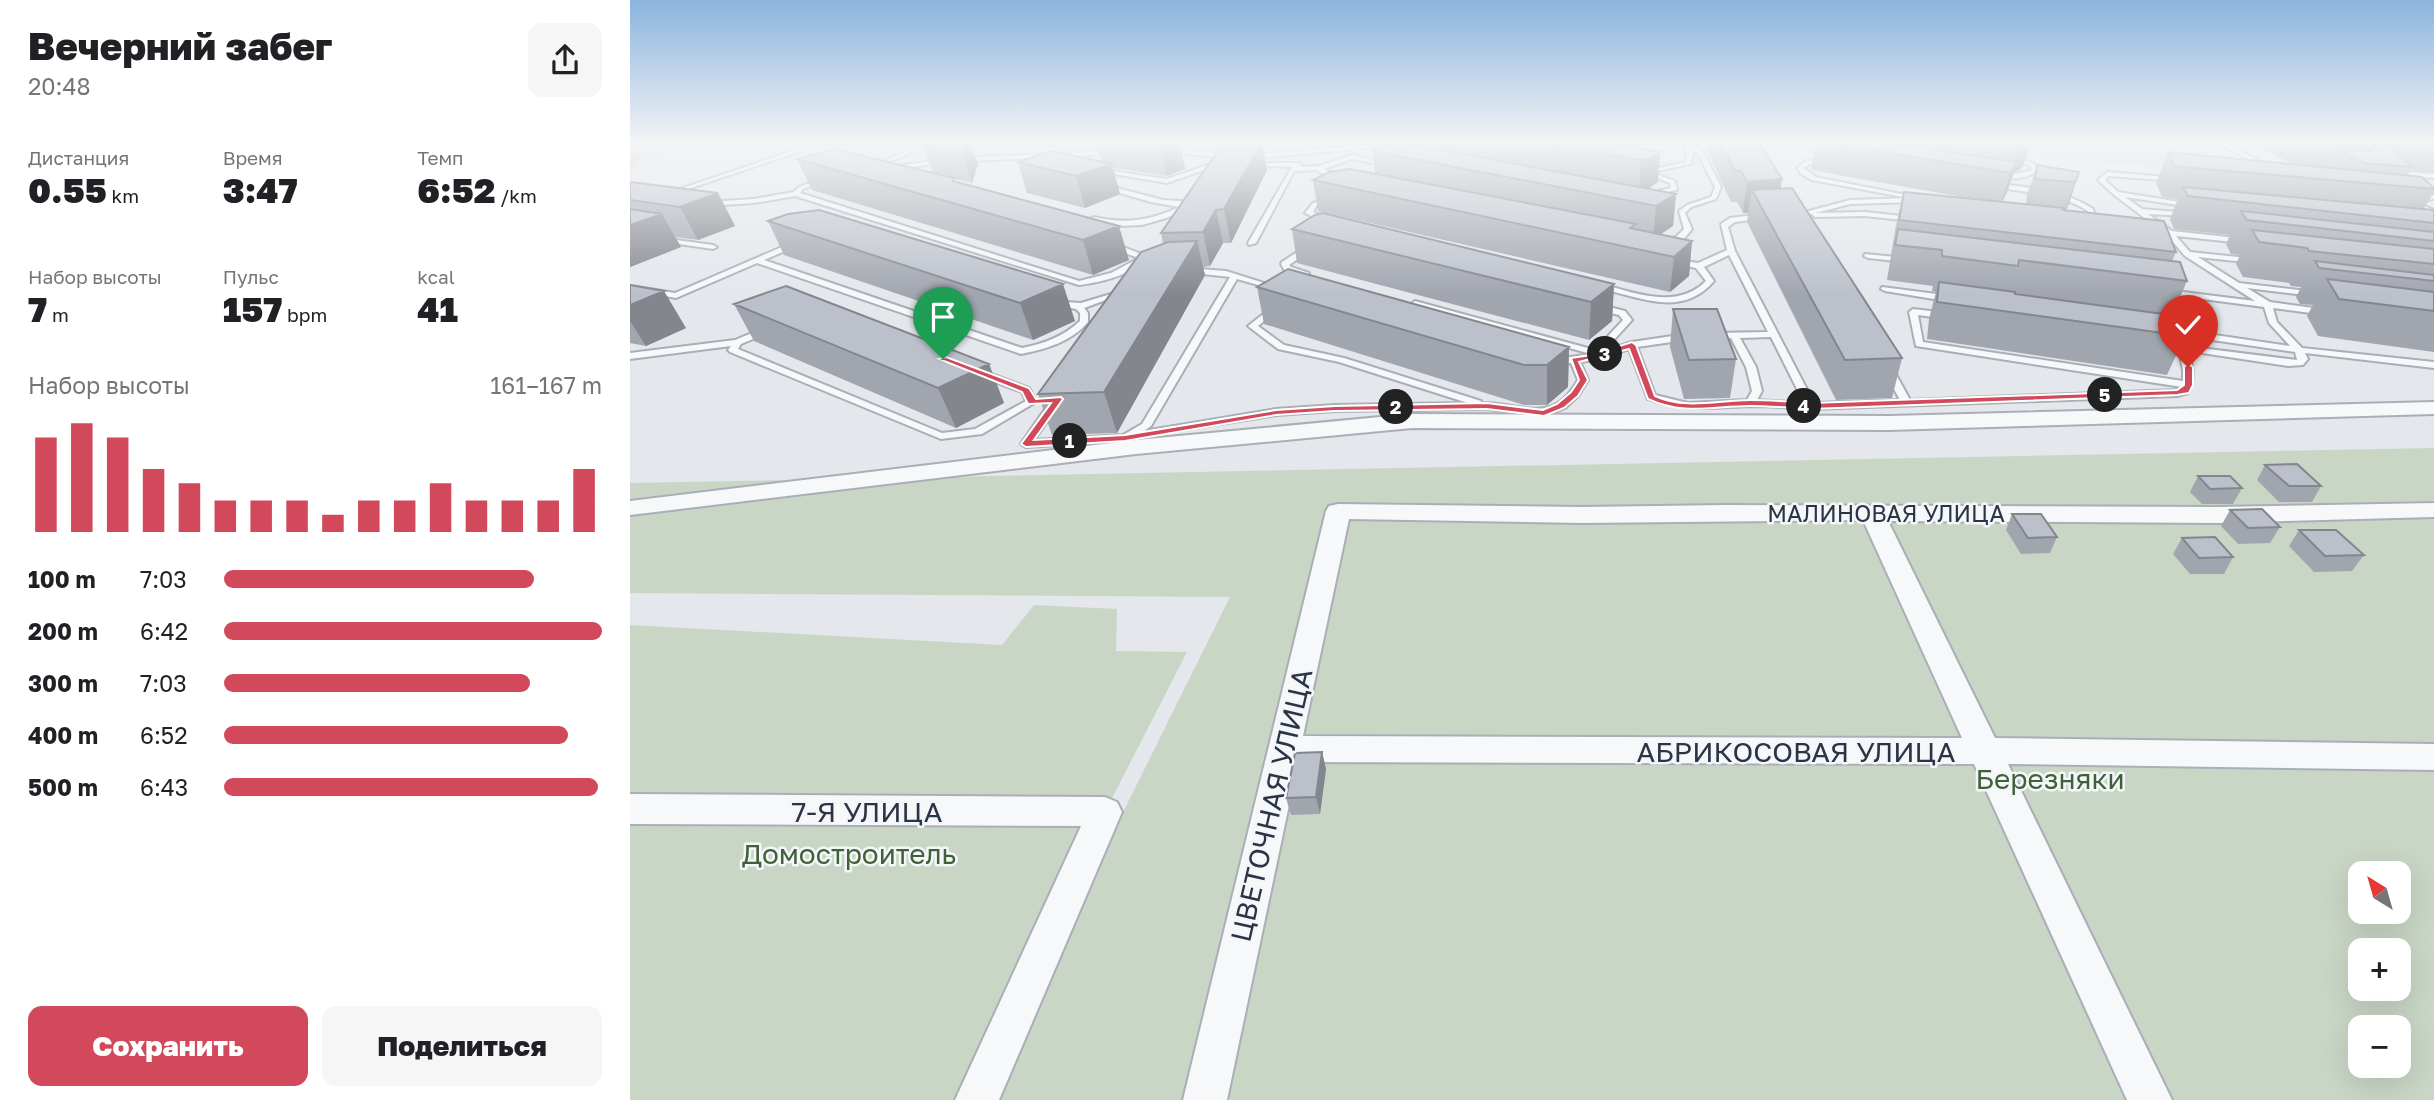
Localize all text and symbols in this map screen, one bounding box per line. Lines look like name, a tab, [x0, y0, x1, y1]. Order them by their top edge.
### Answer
text: Вечерний забег	[28, 23, 333, 68]
button: share	[528, 23, 602, 97]
text: 20:48	[28, 72, 91, 100]
text: Дистанция	[28, 146, 129, 169]
text: Время	[223, 146, 283, 169]
text: Темп	[417, 146, 464, 169]
text: 0.55	[28, 169, 107, 211]
text: 3:47	[223, 169, 298, 211]
text: 6:52	[417, 169, 495, 211]
text: km	[107, 184, 139, 207]
text: /km	[495, 184, 537, 207]
text: Набор высоты	[28, 265, 162, 288]
text: Пульс	[223, 265, 279, 288]
text: kcal	[417, 265, 455, 288]
pin	[913, 287, 973, 359]
text: 7	[28, 288, 47, 330]
text: 157	[223, 288, 282, 330]
text: 41	[417, 288, 458, 330]
pin	[2158, 295, 2218, 367]
icon: arrive	[924, 298, 962, 336]
text: m	[47, 303, 69, 326]
text: bpm	[282, 303, 327, 326]
icon: check	[2169, 306, 2207, 344]
pin: 3	[1588, 336, 1622, 372]
text: 3	[1599, 342, 1610, 365]
text: Набор высоты	[28, 371, 190, 399]
text: 161–167 m	[490, 371, 602, 399]
pin: 5	[2088, 378, 2122, 412]
text: 5	[2099, 383, 2110, 406]
pin: 4	[1786, 388, 1822, 424]
pin: 2	[1378, 390, 1414, 424]
text: 4	[1798, 394, 1809, 417]
text: 2	[1390, 395, 1401, 418]
pin: 1	[1052, 424, 1088, 458]
text: 1	[1065, 429, 1074, 452]
street label: МАЛИНОВАЯ УЛИЦА	[1767, 499, 2005, 527]
text: 100 m	[28, 565, 96, 593]
text: 7:03	[140, 565, 187, 593]
text: 200 m	[28, 617, 98, 645]
text: 6:42	[140, 617, 188, 645]
street label: ЦВЕТОЧНАЯ УЛИЦА	[1223, 665, 1319, 945]
text: 300 m	[28, 669, 98, 697]
text: 7:03	[140, 669, 187, 697]
text: 400 m	[28, 721, 98, 749]
text: 6:52	[140, 721, 188, 749]
street label: АБРИКОСОВАЯ УЛИЦА	[1636, 735, 1956, 768]
park label: Березняки	[1975, 762, 2125, 795]
text: 500 m	[28, 773, 98, 801]
text: 6:43	[140, 773, 188, 801]
street label: 7-Я УЛИЦА	[791, 795, 943, 828]
park label: Домостроитель	[742, 837, 956, 870]
north arrow	[2348, 861, 2412, 924]
map controls	[2348, 861, 2411, 1078]
button: +	[2348, 938, 2411, 1001]
button: Сохранить	[28, 1006, 308, 1086]
button: Поделиться	[322, 1006, 602, 1086]
button: −	[2348, 1015, 2411, 1078]

